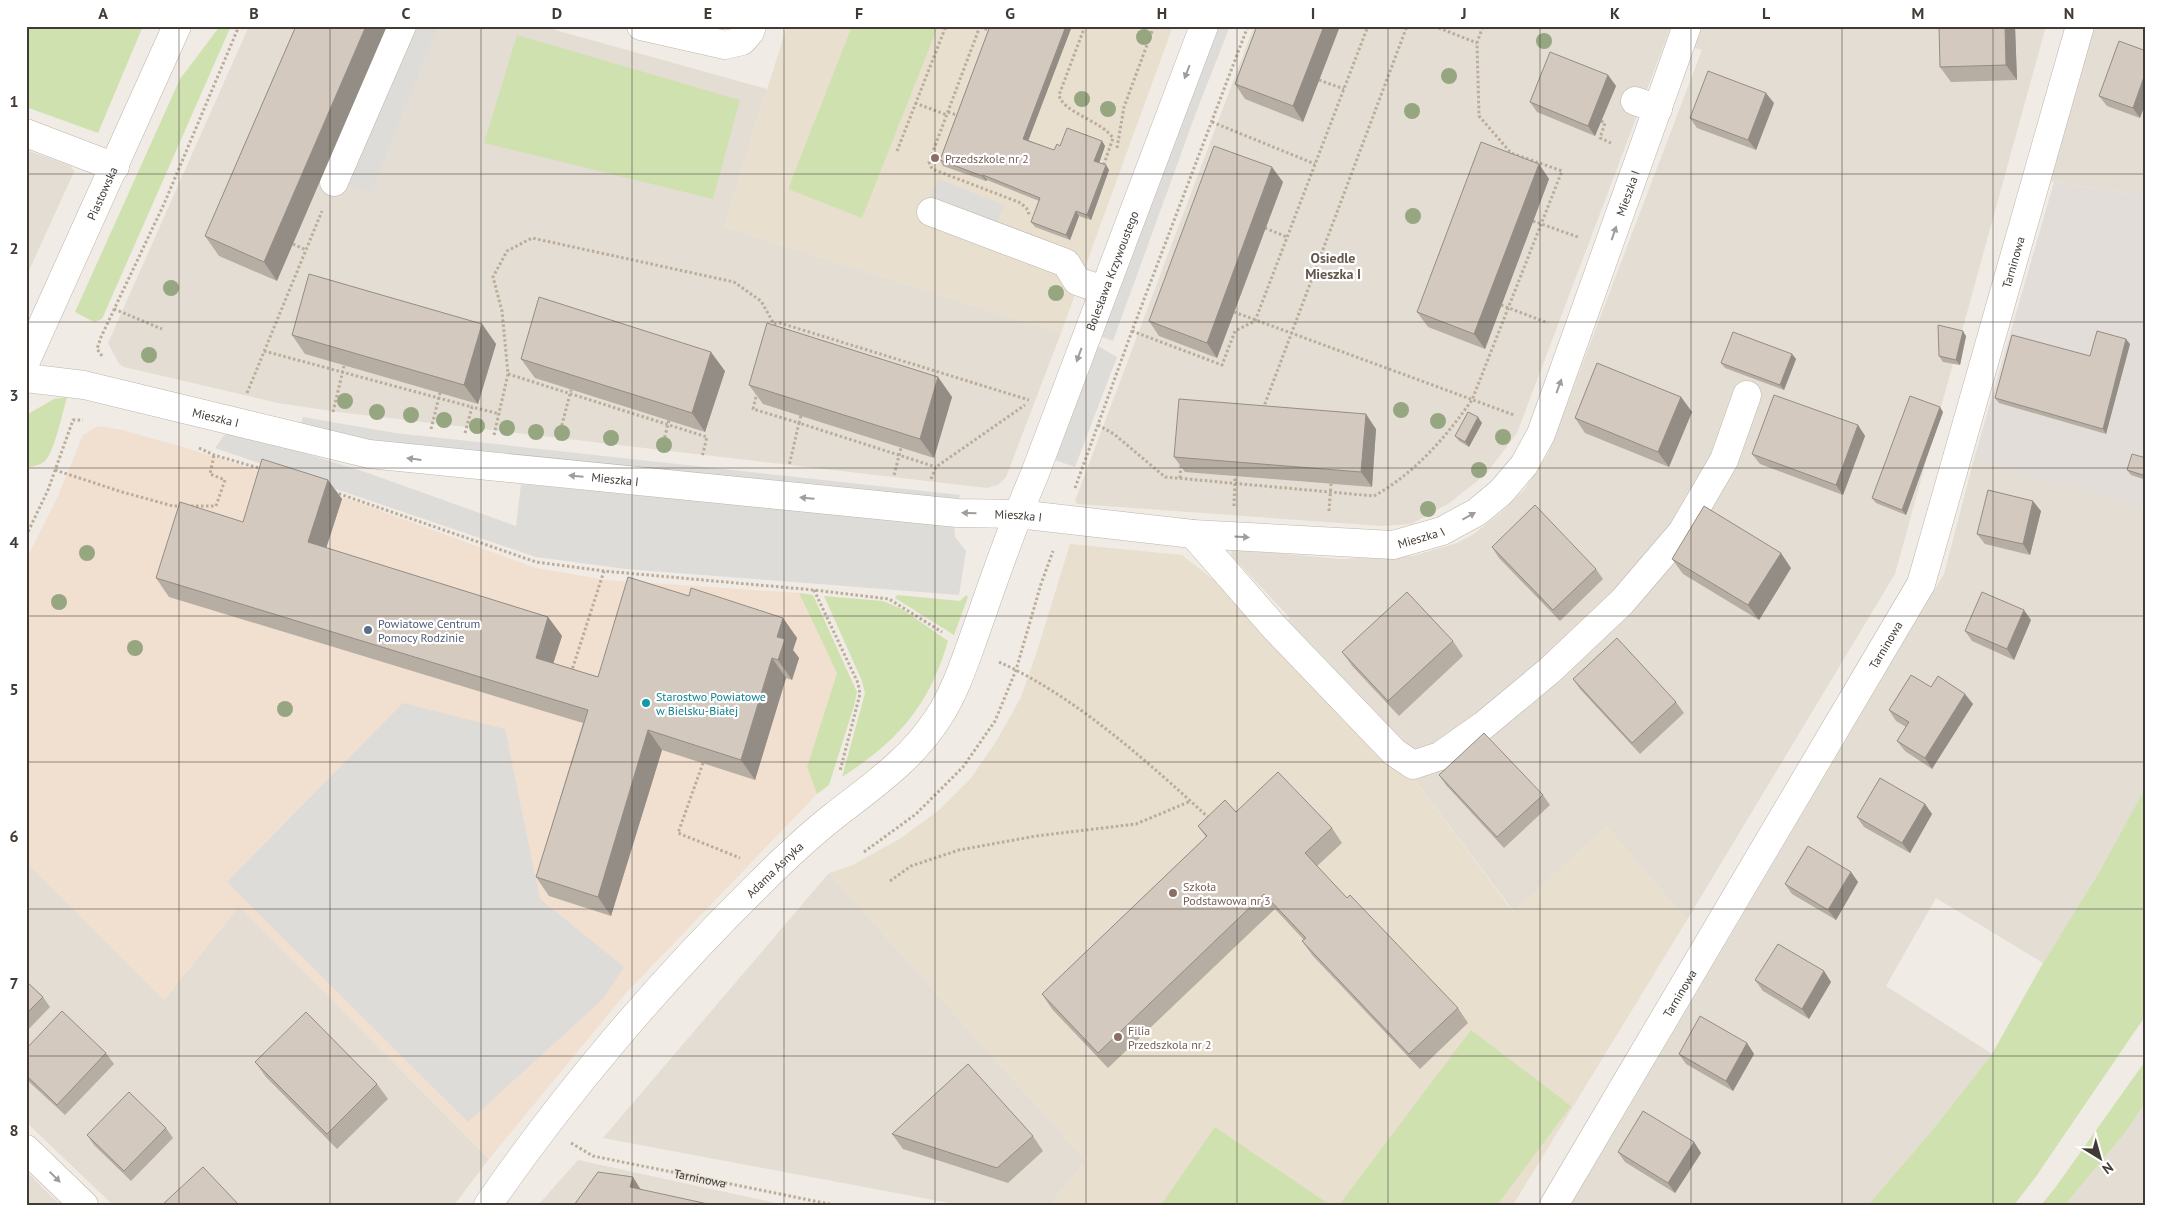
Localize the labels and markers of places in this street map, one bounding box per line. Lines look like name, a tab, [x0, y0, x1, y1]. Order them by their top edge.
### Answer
place label: Przedszkole nr 2	[945, 151, 1029, 166]
marker: Przedszkole nr 2	[929, 152, 941, 164]
place label: Powiatowe Centrum Pomocy Rodzinie	[378, 616, 480, 645]
marker: Powiatowe Centrum Pomocy Rodzinie	[362, 624, 374, 636]
place label: Starostwo Powiatowe w Bielsku-Białej	[656, 689, 766, 718]
marker: Starostwo Powiatowe w Bielsku-Białej	[640, 697, 652, 709]
place label: Szkoła Podstawowa nr 3	[1183, 879, 1271, 908]
marker: Szkoła Podstawowa nr 3	[1167, 887, 1179, 899]
place label: Filia Przedszkola nr 2	[1128, 1023, 1212, 1052]
marker: Filia Przedszkola nr 2	[1112, 1031, 1124, 1043]

